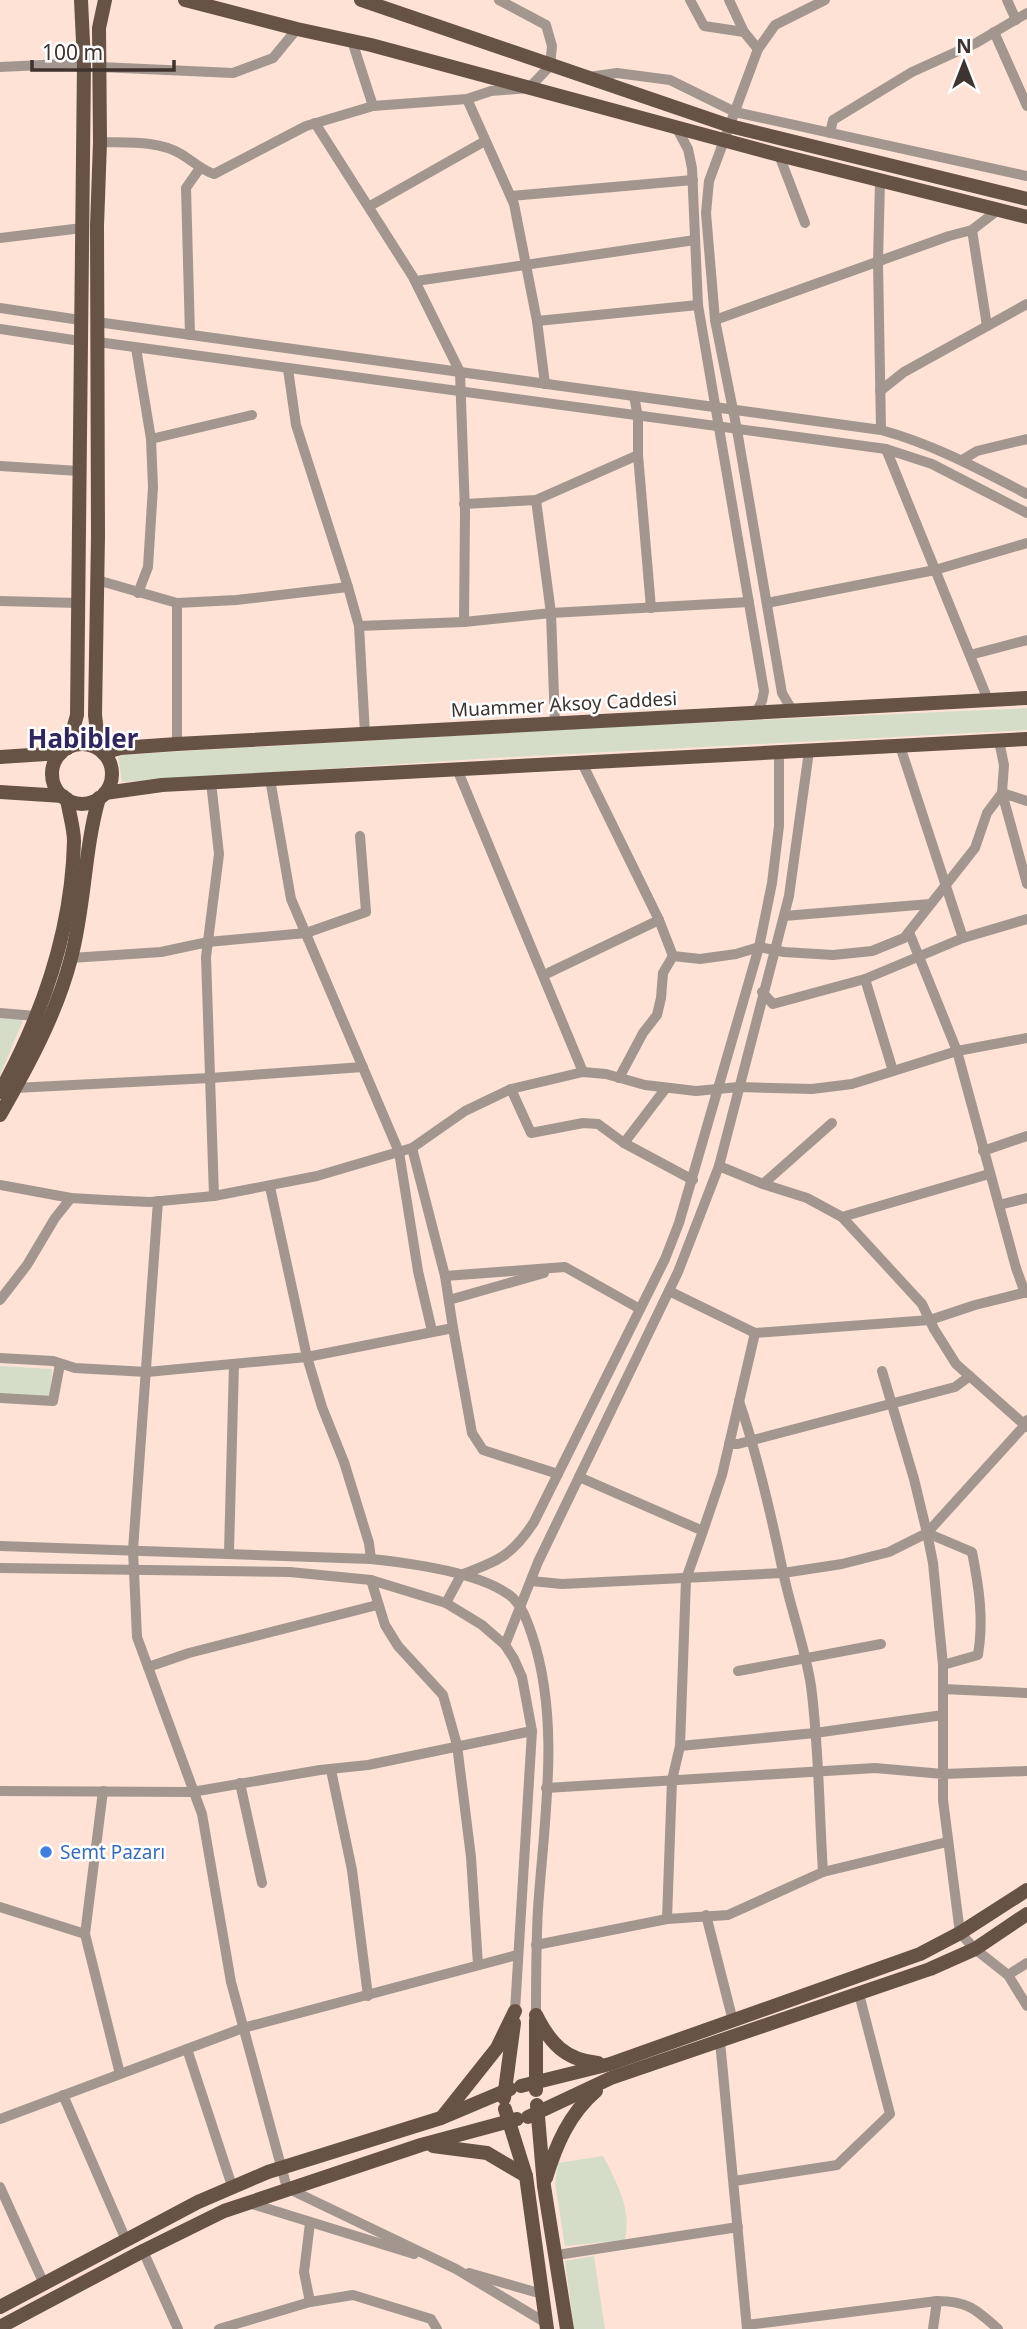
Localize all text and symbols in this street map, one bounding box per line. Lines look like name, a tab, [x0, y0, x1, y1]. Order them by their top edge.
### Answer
scale bar	[32, 28, 173, 72]
north arrow	[929, 28, 999, 98]
text: N	[956, 33, 972, 59]
text: 100 m	[42, 38, 103, 66]
street label: Muammer Aksoy Caddesi	[450, 685, 678, 723]
district label: Habibler	[28, 720, 139, 756]
place label: Semt Pazarı	[60, 1839, 165, 1865]
marker: Semt Pazarı	[38, 1844, 54, 1860]

